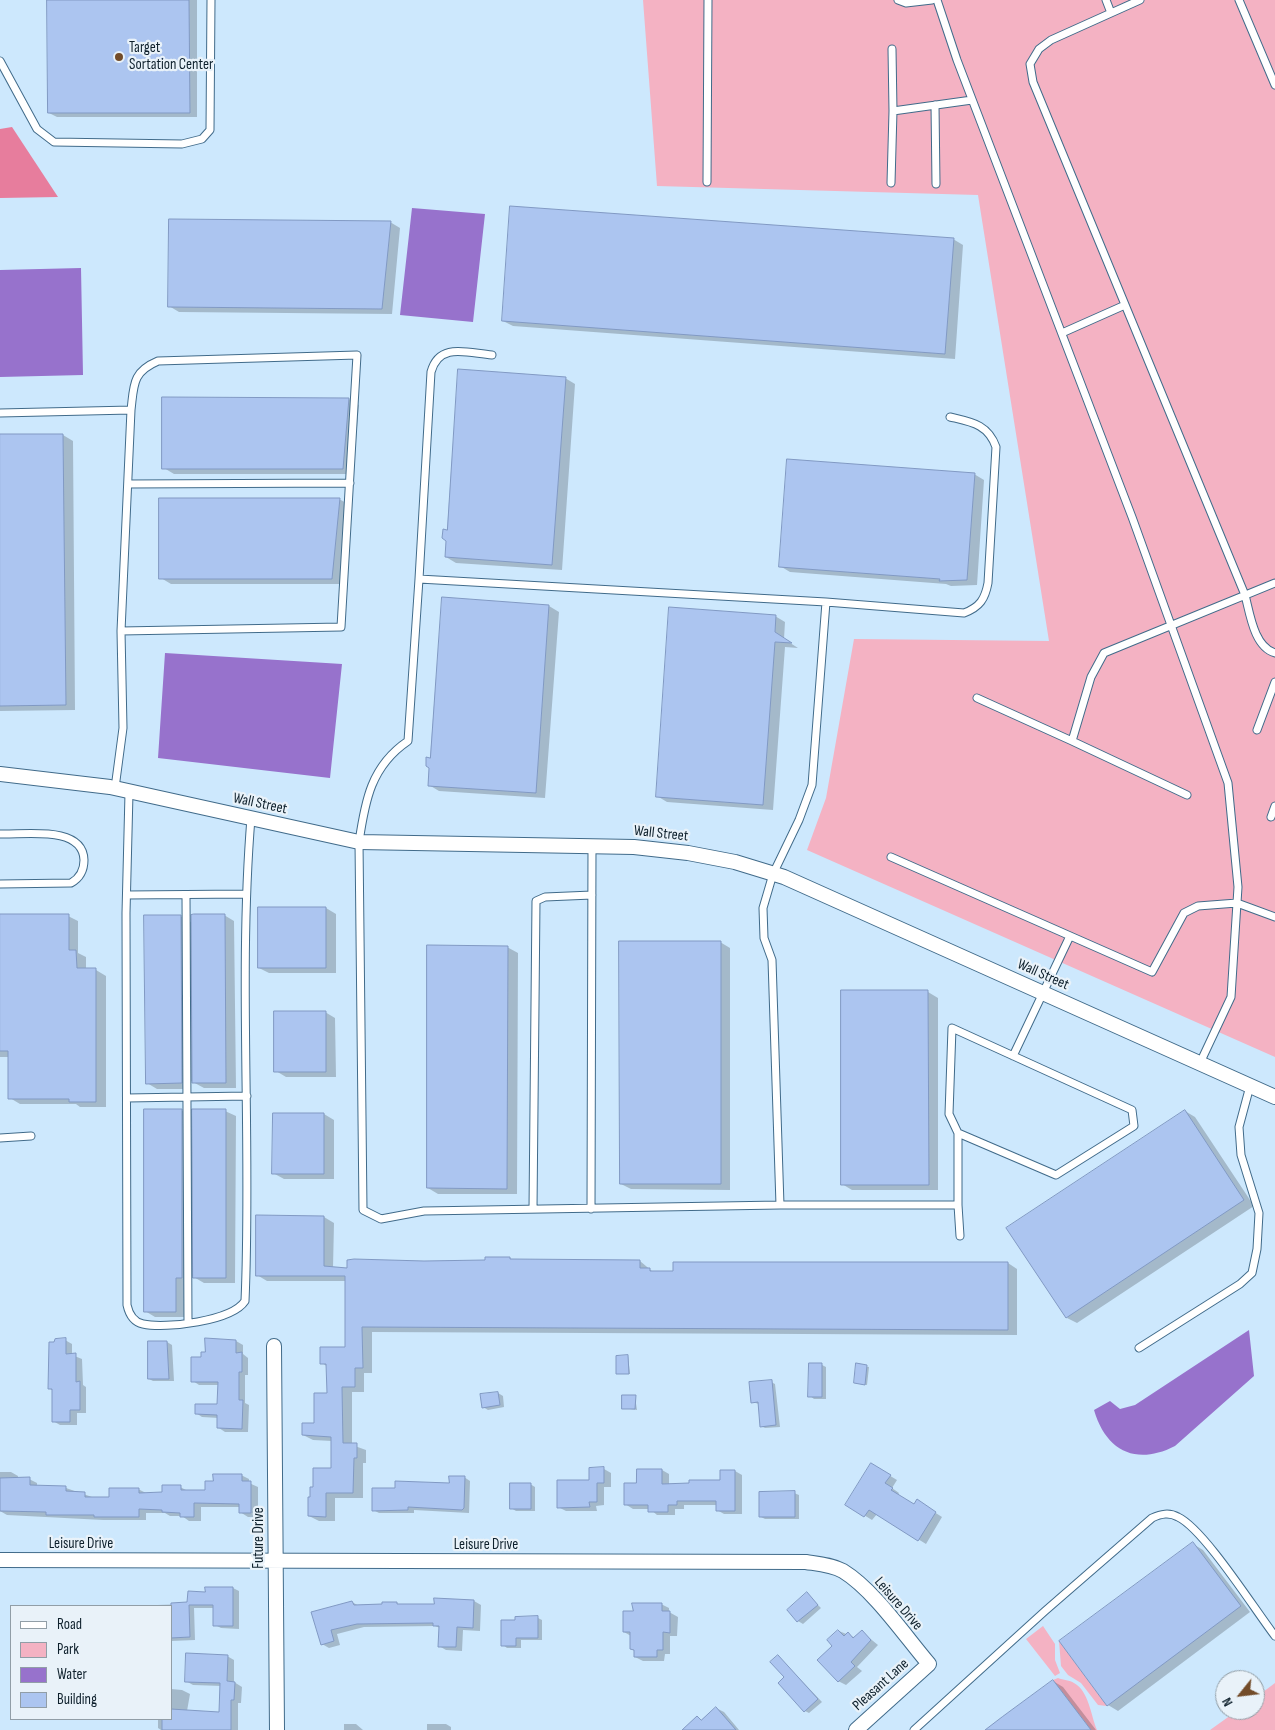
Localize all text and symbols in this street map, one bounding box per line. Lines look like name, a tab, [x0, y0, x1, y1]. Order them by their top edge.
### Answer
place label: Target Sortation Center	[129, 39, 213, 74]
marker: Target Sortation Center	[113, 51, 125, 63]
street label: Wall Street	[231, 790, 289, 818]
street label: Wall Street	[633, 822, 689, 846]
street label: Wall Street	[1014, 956, 1072, 994]
street label: Future Drive	[250, 1507, 268, 1569]
street label: Leisure Drive	[49, 1535, 113, 1553]
street label: Leisure Drive	[454, 1536, 518, 1554]
street label: Leisure Drive	[870, 1574, 926, 1634]
legend	[10, 1605, 172, 1720]
text: Road	[57, 1615, 82, 1634]
text: Park	[57, 1640, 79, 1659]
street label: Pleasant Lane	[849, 1655, 913, 1715]
text: Water	[57, 1665, 87, 1684]
north arrow	[1215, 1670, 1265, 1720]
text: Building	[57, 1690, 97, 1709]
text: N	[1218, 1695, 1237, 1709]

